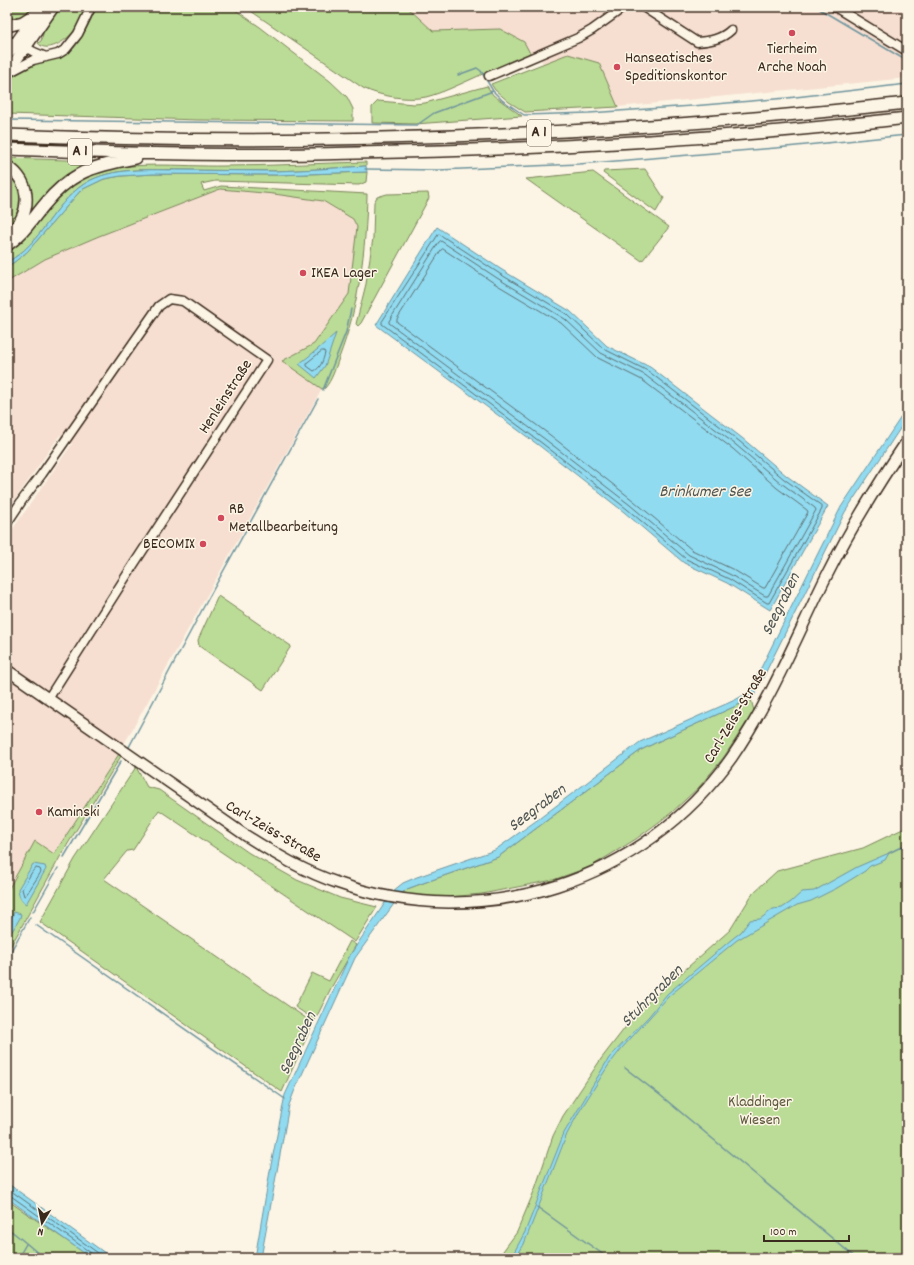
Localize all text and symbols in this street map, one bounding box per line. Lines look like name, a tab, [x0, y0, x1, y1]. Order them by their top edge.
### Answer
marker: Tierheim Arche Noah	[787, 28, 797, 38]
place label: Tierheim Arche Noah	[758, 38, 827, 79]
place label: Hanseatisches Speditionskontor	[625, 47, 727, 88]
marker: Hanseatisches Speditionskontor	[612, 62, 622, 72]
road number: A 1	[527, 120, 551, 146]
road number: A 1	[68, 139, 92, 165]
place label: IKEA Lager	[311, 262, 377, 285]
marker: IKEA Lager	[298, 268, 308, 278]
street label: Henleinstraße	[193, 355, 259, 439]
water label: Brinkumer See	[659, 481, 752, 505]
place label: RB Metallbearbeitung	[229, 498, 338, 539]
marker: RB Metallbearbeitung	[216, 513, 226, 523]
place label: BECOMIX	[143, 533, 195, 556]
marker: BECOMIX	[198, 539, 208, 549]
water label: Seegraben	[757, 569, 808, 640]
street label: Carl-Zeiss-Straße	[698, 664, 774, 768]
water label: Seegraben	[504, 779, 573, 839]
street label: Carl-Zeiss-Straße	[221, 795, 325, 869]
place label: Kaminski	[47, 801, 100, 824]
marker: Kaminski	[34, 807, 44, 817]
water label: Stuhrgraben	[616, 960, 690, 1034]
water label: Seegraben	[274, 1008, 324, 1079]
park label: Kladdinger Wiesen	[728, 1091, 792, 1132]
north arrow	[22, 1203, 62, 1243]
scale bar	[764, 1217, 849, 1243]
text: N	[36, 1222, 45, 1239]
text: 100 m	[770, 1224, 797, 1241]

